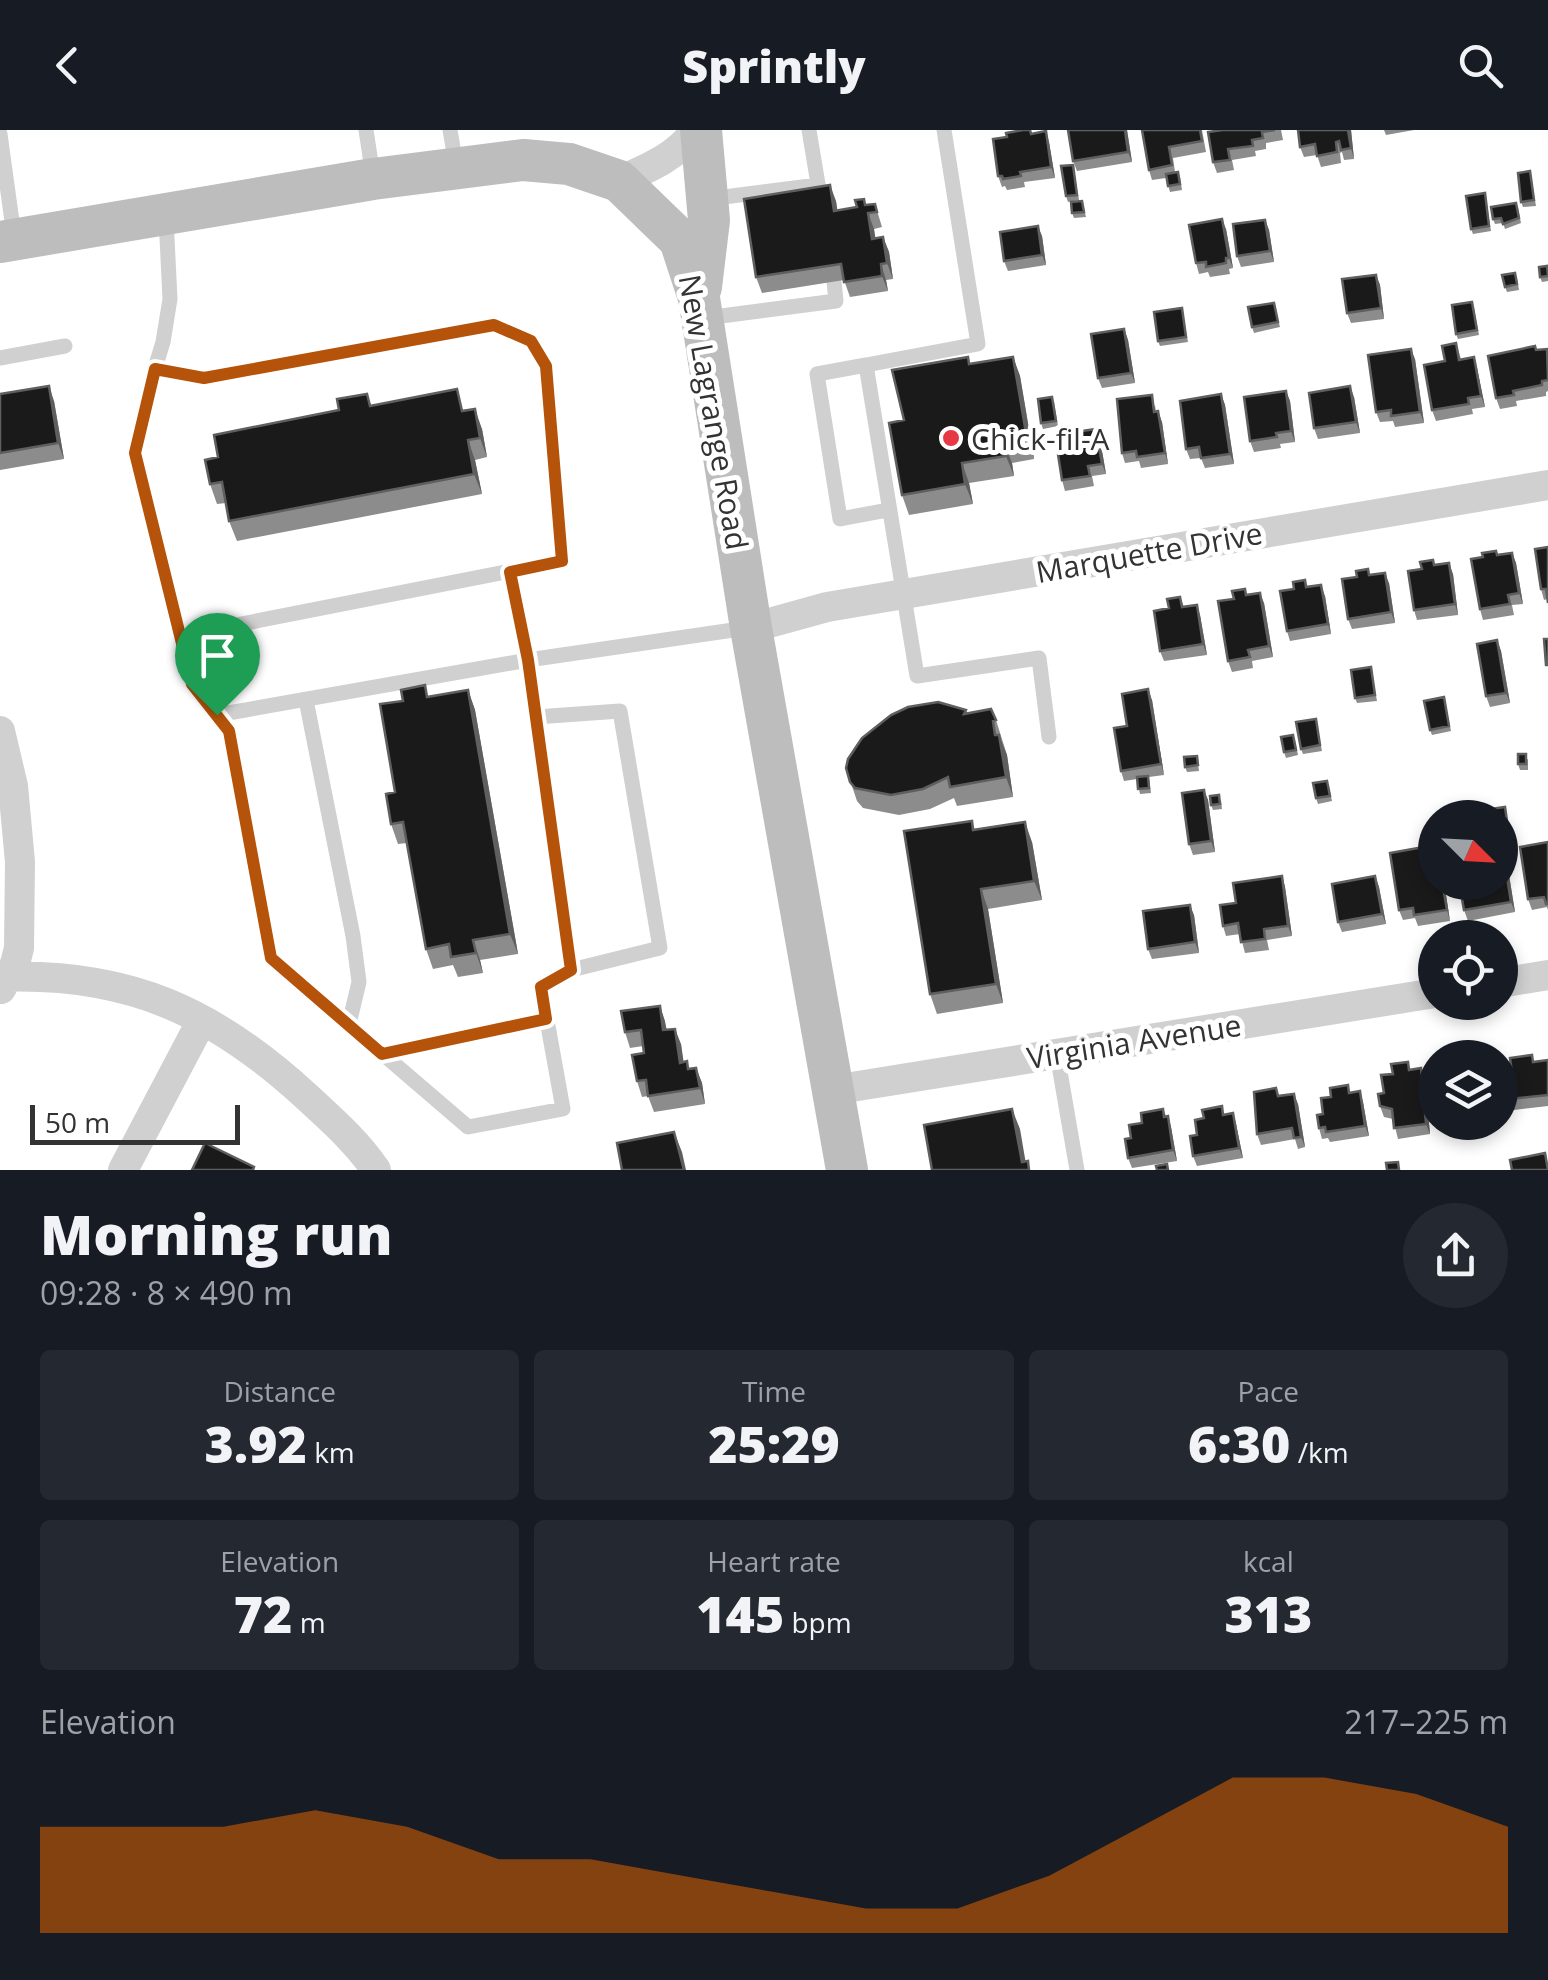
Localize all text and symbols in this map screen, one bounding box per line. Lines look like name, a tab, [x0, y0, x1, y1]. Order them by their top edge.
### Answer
text: Sprintly	[682, 35, 866, 96]
icon: back	[40, 38, 95, 93]
icon: search	[1453, 38, 1508, 93]
street label: New Lagrange Road	[670, 271, 758, 553]
place label: Chick-fil-A	[971, 418, 1110, 459]
marker: Chick-fil-A	[940, 427, 962, 449]
street label: Marquette Drive	[1033, 512, 1265, 592]
pin	[175, 613, 260, 716]
icon: arrive	[190, 628, 245, 683]
north arrow	[1418, 800, 1518, 900]
map controls	[1418, 800, 1518, 1140]
button: locate	[1418, 920, 1518, 1020]
street label: Virginia Avenue	[1024, 1004, 1244, 1078]
button: layers	[1418, 1040, 1518, 1140]
scale bar	[30, 1100, 240, 1144]
text: 50 m	[45, 1103, 110, 1141]
text: Morning run	[40, 1196, 393, 1271]
button: share	[1403, 1203, 1508, 1308]
text: 09:28 · 8 × 490 m	[40, 1271, 293, 1314]
text: Distance	[223, 1372, 336, 1410]
text: Time	[742, 1372, 806, 1410]
text: Pace	[1238, 1372, 1299, 1410]
text: 3.92	[205, 1410, 307, 1478]
text: 25:29	[708, 1410, 840, 1478]
text: 6:30	[1188, 1410, 1290, 1478]
text: km	[307, 1433, 355, 1471]
text: /km	[1290, 1433, 1349, 1471]
text: Elevation	[220, 1542, 339, 1580]
text: Heart rate	[707, 1542, 841, 1580]
text: kcal	[1243, 1542, 1294, 1580]
text: 72	[234, 1580, 292, 1648]
text: 145	[696, 1580, 784, 1648]
text: 313	[1224, 1580, 1312, 1648]
text: m	[292, 1603, 326, 1641]
text: bpm	[784, 1603, 852, 1641]
text: Elevation	[40, 1700, 176, 1743]
text: 217–225 m	[1344, 1700, 1508, 1743]

